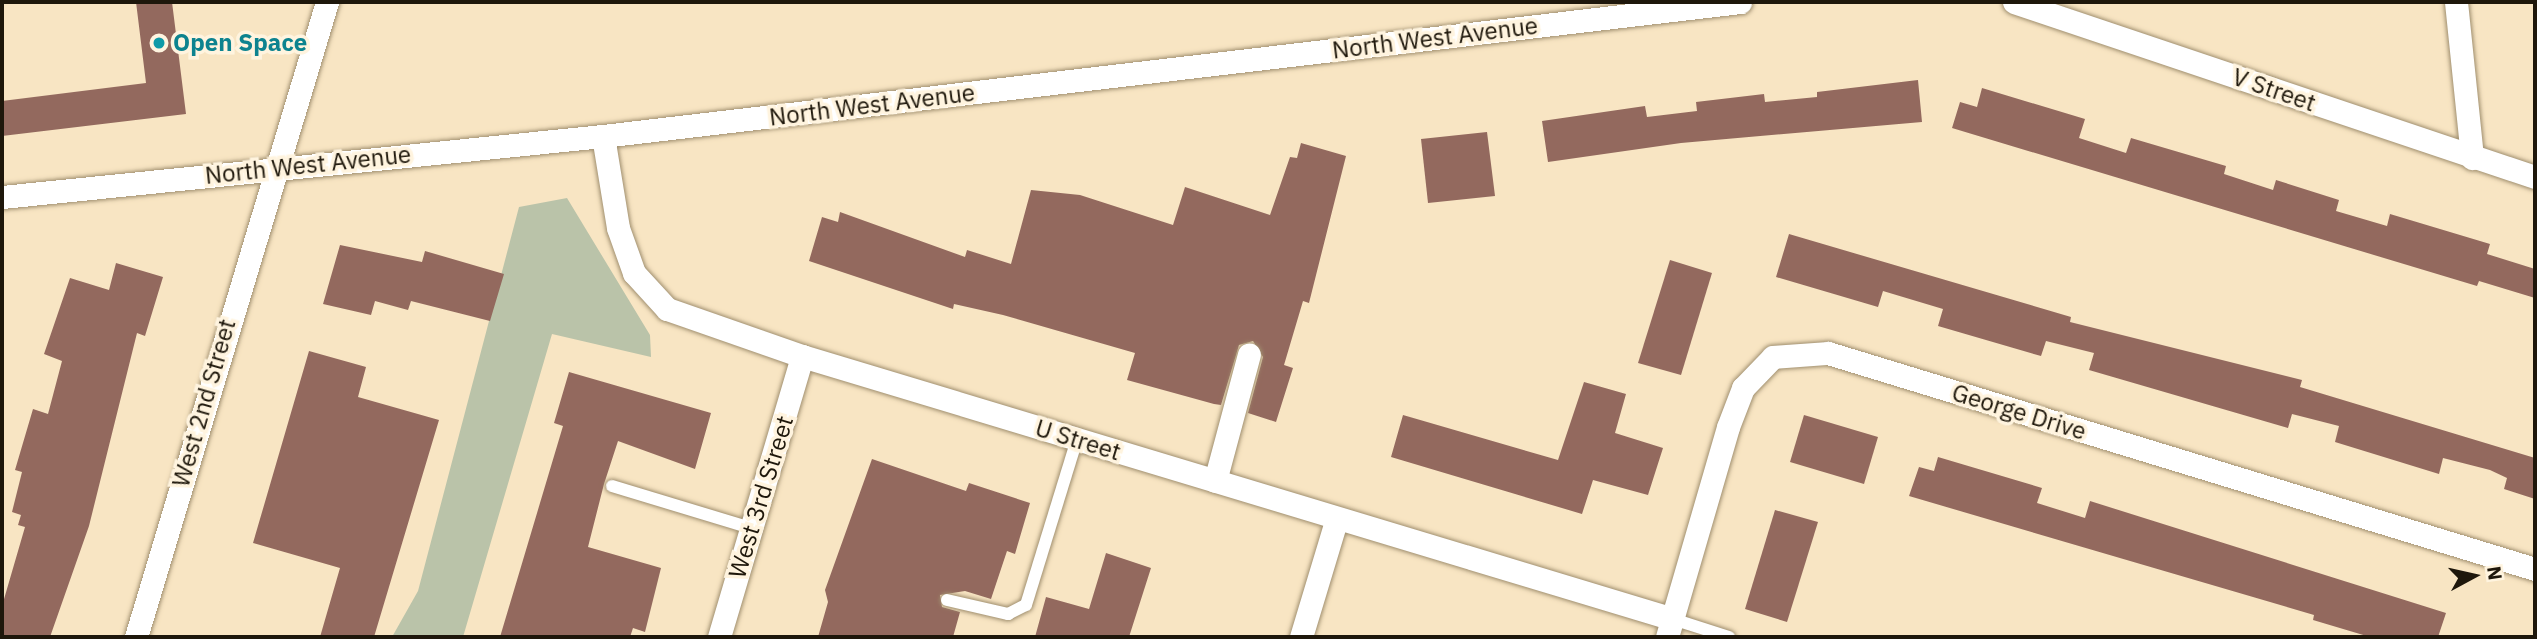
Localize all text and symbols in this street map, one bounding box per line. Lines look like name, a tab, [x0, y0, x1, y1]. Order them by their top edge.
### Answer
street label: North West Avenue	[1331, 11, 1539, 65]
place label: Open Space	[173, 29, 307, 57]
marker: Open Space	[151, 35, 167, 51]
street label: V Street	[2229, 62, 2319, 118]
street label: North West Avenue	[768, 78, 976, 132]
street label: North West Avenue	[204, 140, 412, 190]
street label: West 2nd Street	[166, 316, 242, 490]
street label: George Drive	[1949, 378, 2089, 446]
street label: West 3rd Street	[723, 412, 799, 582]
street label: U Street	[1032, 413, 1124, 467]
north arrow	[2439, 541, 2509, 611]
text: N	[2482, 565, 2508, 582]

